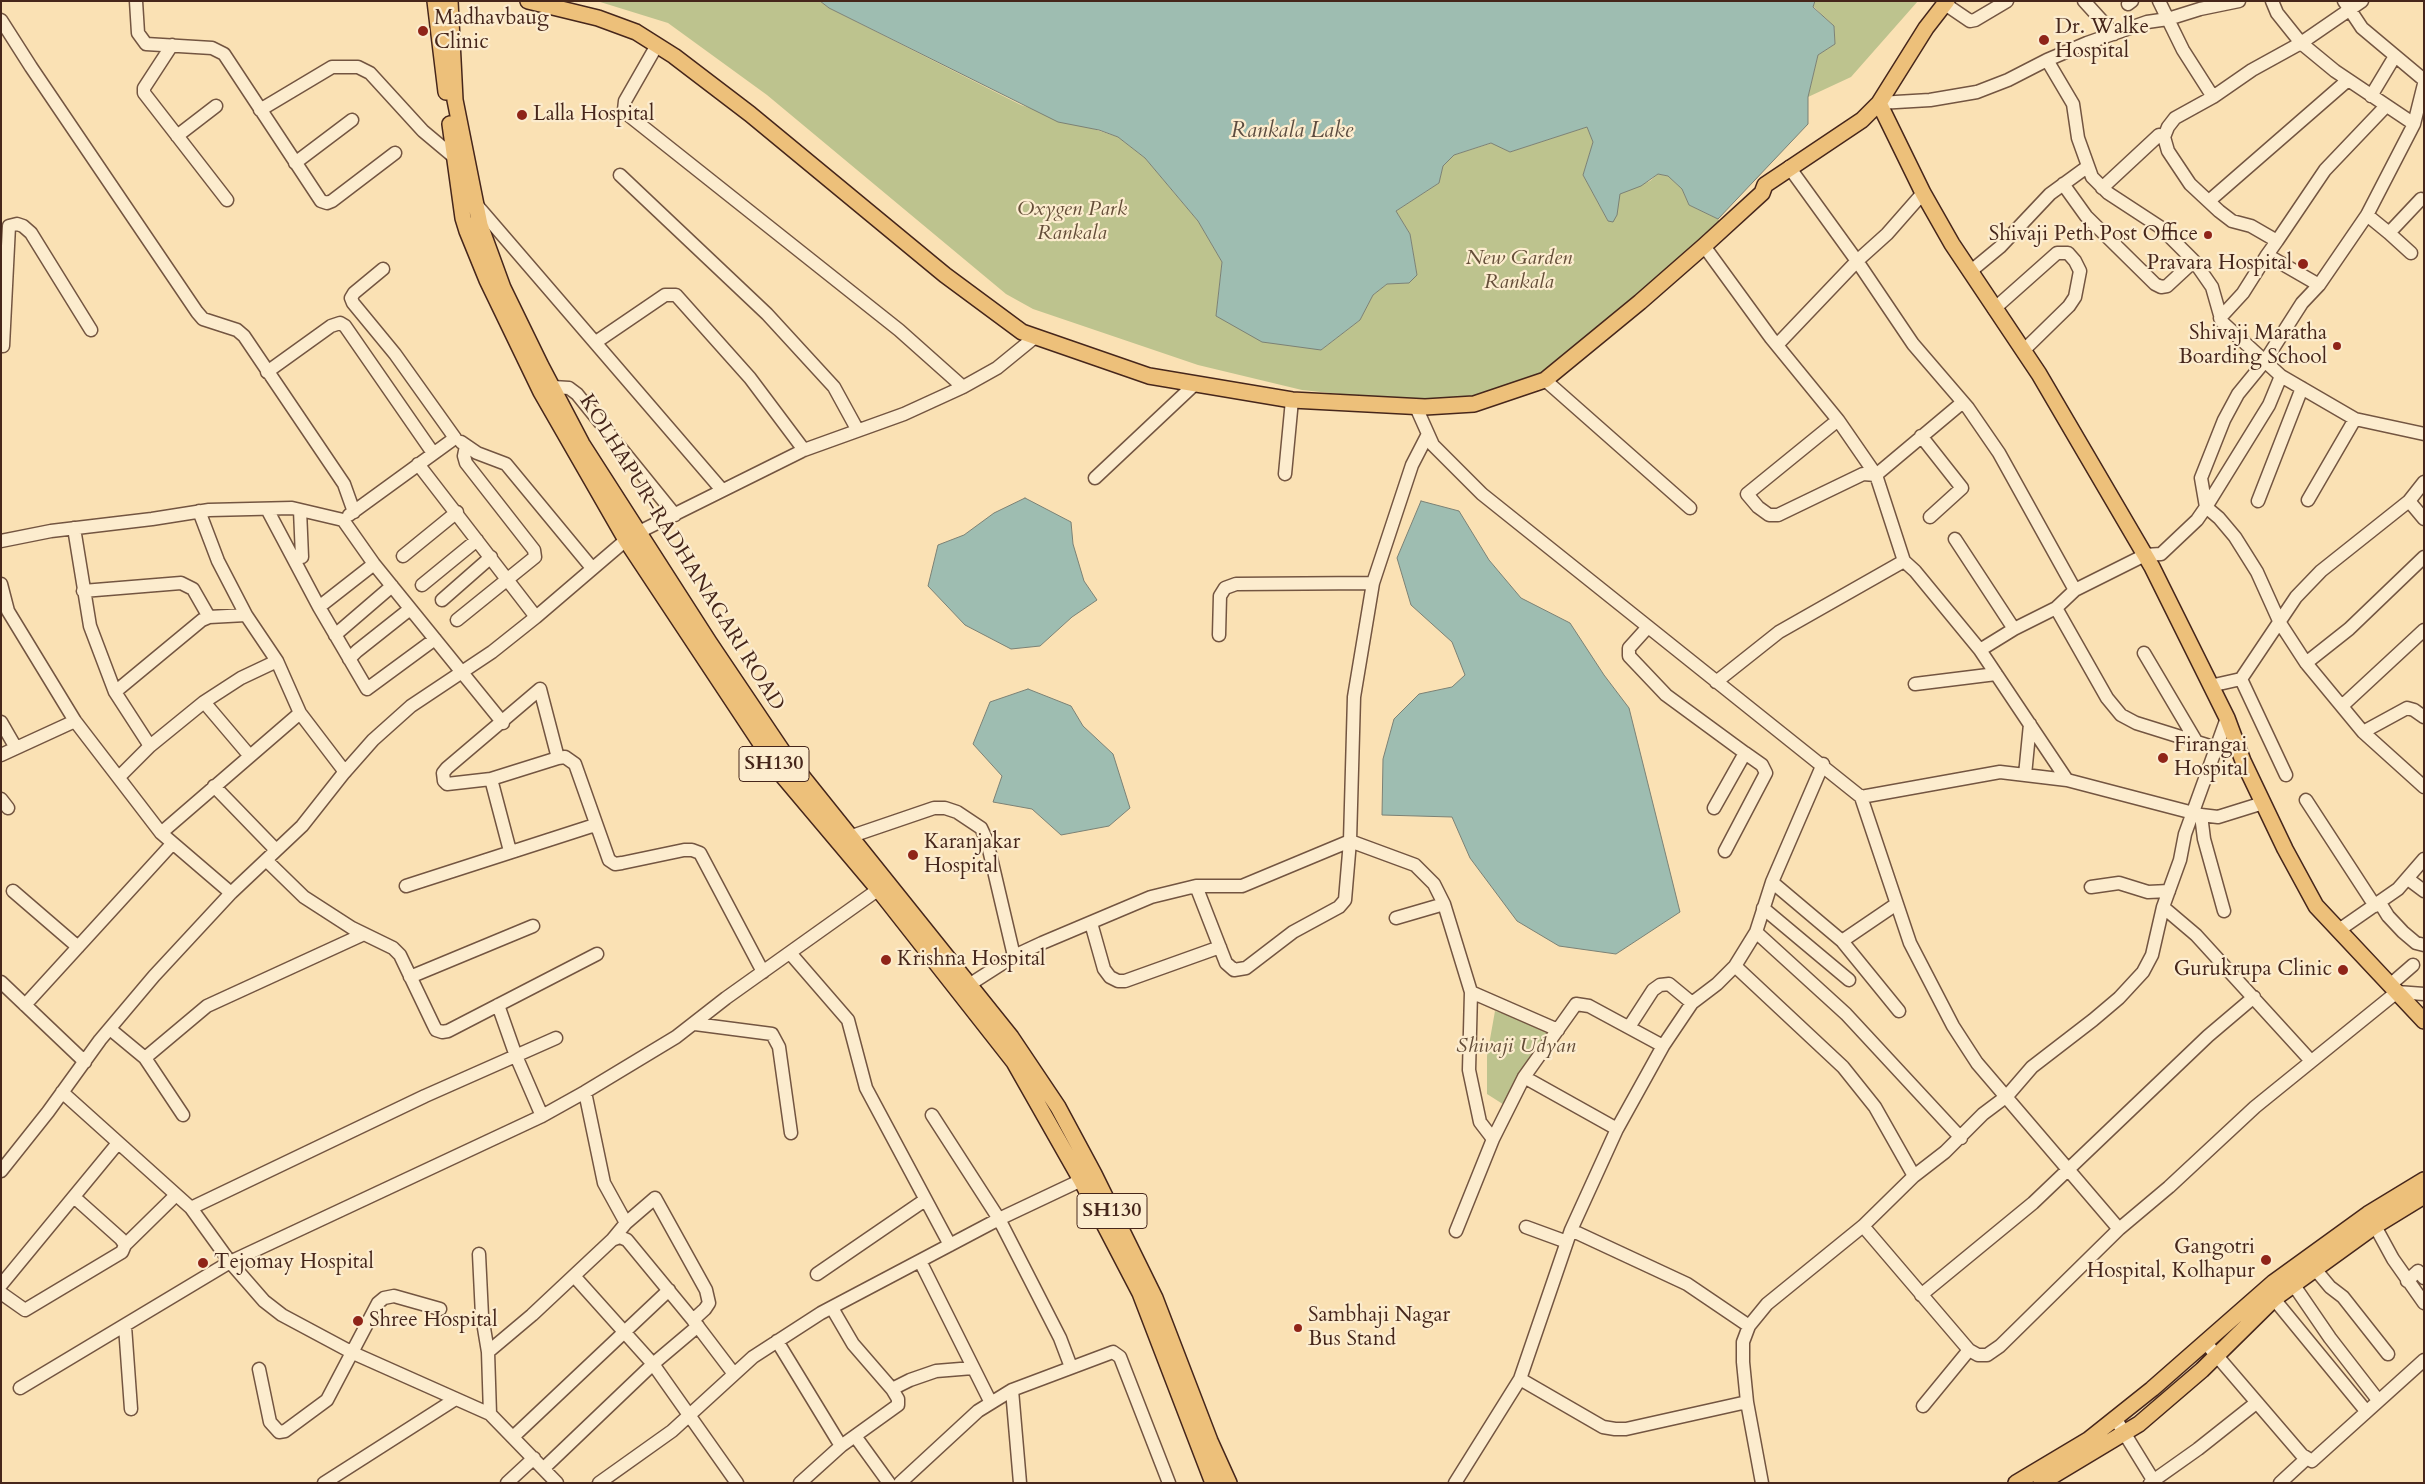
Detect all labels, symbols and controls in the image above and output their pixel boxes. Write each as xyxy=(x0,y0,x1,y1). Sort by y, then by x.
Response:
place label: Madhavbaug Clinic xyxy=(434,6,549,56)
place label: Dr. Walke Hospital xyxy=(2055,15,2149,65)
marker: Madhavbaug Clinic xyxy=(416,24,430,38)
marker: Dr. Walke Hospital xyxy=(2037,33,2051,47)
place label: Lalla Hospital xyxy=(533,102,654,128)
marker: Lalla Hospital xyxy=(515,108,529,122)
water label: Rankala Lake xyxy=(1231,119,1353,145)
park label: Oxygen Park Rankala xyxy=(1017,197,1127,247)
place label: Shivaji Peth Post Office xyxy=(1989,222,2198,248)
marker: Shivaji Peth Post Office xyxy=(2202,229,2214,241)
park label: New Garden Rankala xyxy=(1466,246,1572,296)
place label: Pravara Hospital xyxy=(2147,251,2292,277)
marker: Pravara Hospital xyxy=(2296,257,2310,271)
place label: Shivaji Maratha Boarding School xyxy=(2179,321,2327,371)
marker: Shivaji Maratha Boarding School xyxy=(2331,340,2343,352)
street label: KOLHAPUR-RADHANAGARI ROAD xyxy=(573,390,789,716)
place label: Firangai Hospital xyxy=(2174,733,2248,783)
road number: SH130 xyxy=(739,746,809,782)
marker: Firangai Hospital xyxy=(2156,751,2170,765)
place label: Karanjakar Hospital xyxy=(924,830,1020,880)
marker: Karanjakar Hospital xyxy=(906,848,920,862)
place label: Krishna Hospital xyxy=(897,947,1045,973)
marker: Krishna Hospital xyxy=(879,953,893,967)
place label: Gurukrupa Clinic xyxy=(2174,957,2332,983)
marker: Gurukrupa Clinic xyxy=(2336,963,2350,977)
park label: Shivaji Udyan xyxy=(1456,1034,1576,1060)
road number: SH130 xyxy=(1077,1194,1147,1228)
place label: Gangotri Hospital, Kolhapur xyxy=(2087,1235,2255,1285)
place label: Tejomay Hospital xyxy=(214,1250,374,1276)
marker: Gangotri Hospital, Kolhapur xyxy=(2259,1253,2273,1267)
marker: Tejomay Hospital xyxy=(196,1256,210,1270)
place label: Sambhaji Nagar Bus Stand xyxy=(1308,1303,1450,1353)
place label: Shree Hospital xyxy=(369,1308,497,1334)
marker: Shree Hospital xyxy=(351,1314,365,1328)
marker: Sambhaji Nagar Bus Stand xyxy=(1292,1322,1304,1334)

